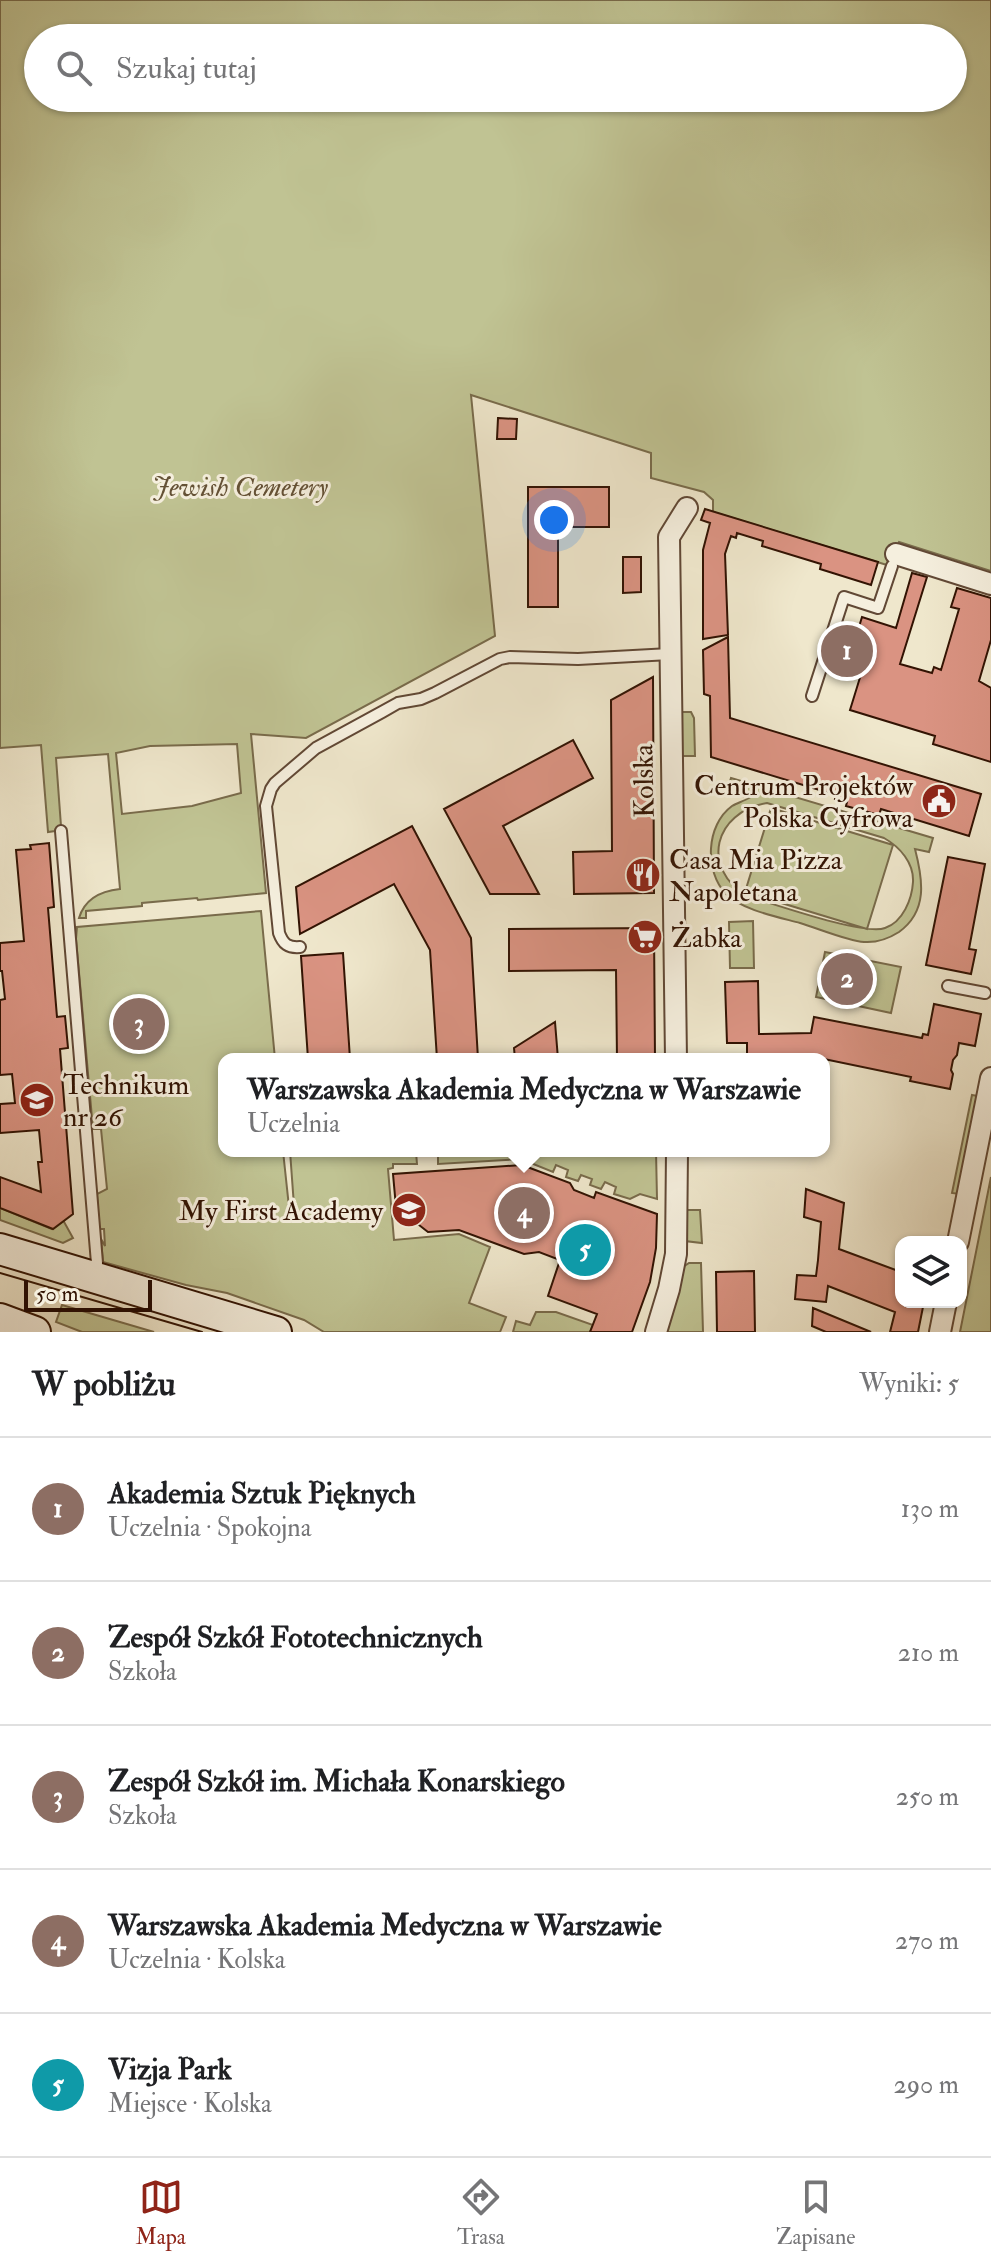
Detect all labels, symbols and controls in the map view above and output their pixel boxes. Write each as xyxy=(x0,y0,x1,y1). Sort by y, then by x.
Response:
search box xyxy=(24,24,967,112)
icon: search xyxy=(52,46,96,90)
text: Szukaj tutaj xyxy=(116,50,257,87)
park label: Jewish Cemetery xyxy=(152,470,328,505)
your location xyxy=(534,500,574,540)
pin: 1 xyxy=(821,621,873,681)
street label: Kolska xyxy=(626,743,663,818)
place label: Centrum Projektów Polska Cyfrowa xyxy=(694,769,914,836)
public building icon: Centrum Projektów Polska Cyfrowa xyxy=(920,782,958,820)
place label: Casa Mia Pizza Napoletana xyxy=(669,843,843,910)
restaurant icon: Casa Mia Pizza Napoletana xyxy=(624,856,662,894)
supermarket icon: Żabka xyxy=(626,918,664,956)
place label: Żabka xyxy=(671,921,742,956)
pin: 2 xyxy=(821,949,873,1009)
pin: 3 xyxy=(113,994,165,1054)
popup xyxy=(218,1053,830,1157)
place label: Technikum nr 26 xyxy=(63,1068,189,1135)
text: Warszawska Akademia Medyczna w Warszawie xyxy=(247,1071,801,1108)
school or university icon: Technikum nr 26 xyxy=(18,1081,56,1119)
text: Uczelnia xyxy=(247,1108,340,1140)
pin: 4 xyxy=(498,1183,550,1243)
school or university icon: My First Academy xyxy=(390,1191,428,1229)
place label: My First Academy xyxy=(179,1194,384,1229)
pin: 5 xyxy=(559,1220,611,1280)
map controls xyxy=(895,1236,967,1308)
button: layers xyxy=(895,1236,967,1308)
scale bar xyxy=(24,1276,152,1312)
text: 50 m xyxy=(36,1280,78,1308)
text: W pobliżu xyxy=(32,1363,176,1406)
text: Wyniki: 5 xyxy=(859,1368,959,1400)
text: Akademia Sztuk Pięknych xyxy=(108,1475,416,1512)
text: 1 xyxy=(53,1493,63,1525)
text: 130 m xyxy=(901,1493,959,1525)
text: Uczelnia · Spokojna xyxy=(108,1512,311,1544)
text: Zespół Szkół Fototechnicznych xyxy=(108,1619,483,1656)
text: 2 xyxy=(51,1637,65,1669)
text: 210 m xyxy=(898,1637,959,1669)
text: Szkoła xyxy=(108,1656,177,1688)
text: Zespół Szkół im. Michała Konarskiego xyxy=(108,1763,565,1800)
text: 3 xyxy=(53,1781,63,1813)
text: 250 m xyxy=(896,1781,959,1813)
text: Szkoła xyxy=(108,1800,177,1832)
text: Warszawska Akademia Medyczna w Warszawie xyxy=(108,1907,662,1944)
text: 4 xyxy=(51,1925,65,1957)
text: 270 m xyxy=(895,1925,959,1957)
text: Uczelnia · Kolska xyxy=(108,1944,285,1976)
text: Vizja Park xyxy=(108,2051,232,2088)
text: 5 xyxy=(52,2069,64,2101)
text: 290 m xyxy=(894,2069,959,2101)
text: Miejsce · Kolska xyxy=(108,2088,272,2120)
tab: Mapa xyxy=(136,2175,186,2251)
tab: Trasa xyxy=(457,2175,505,2251)
tab: Zapisane xyxy=(776,2175,855,2251)

